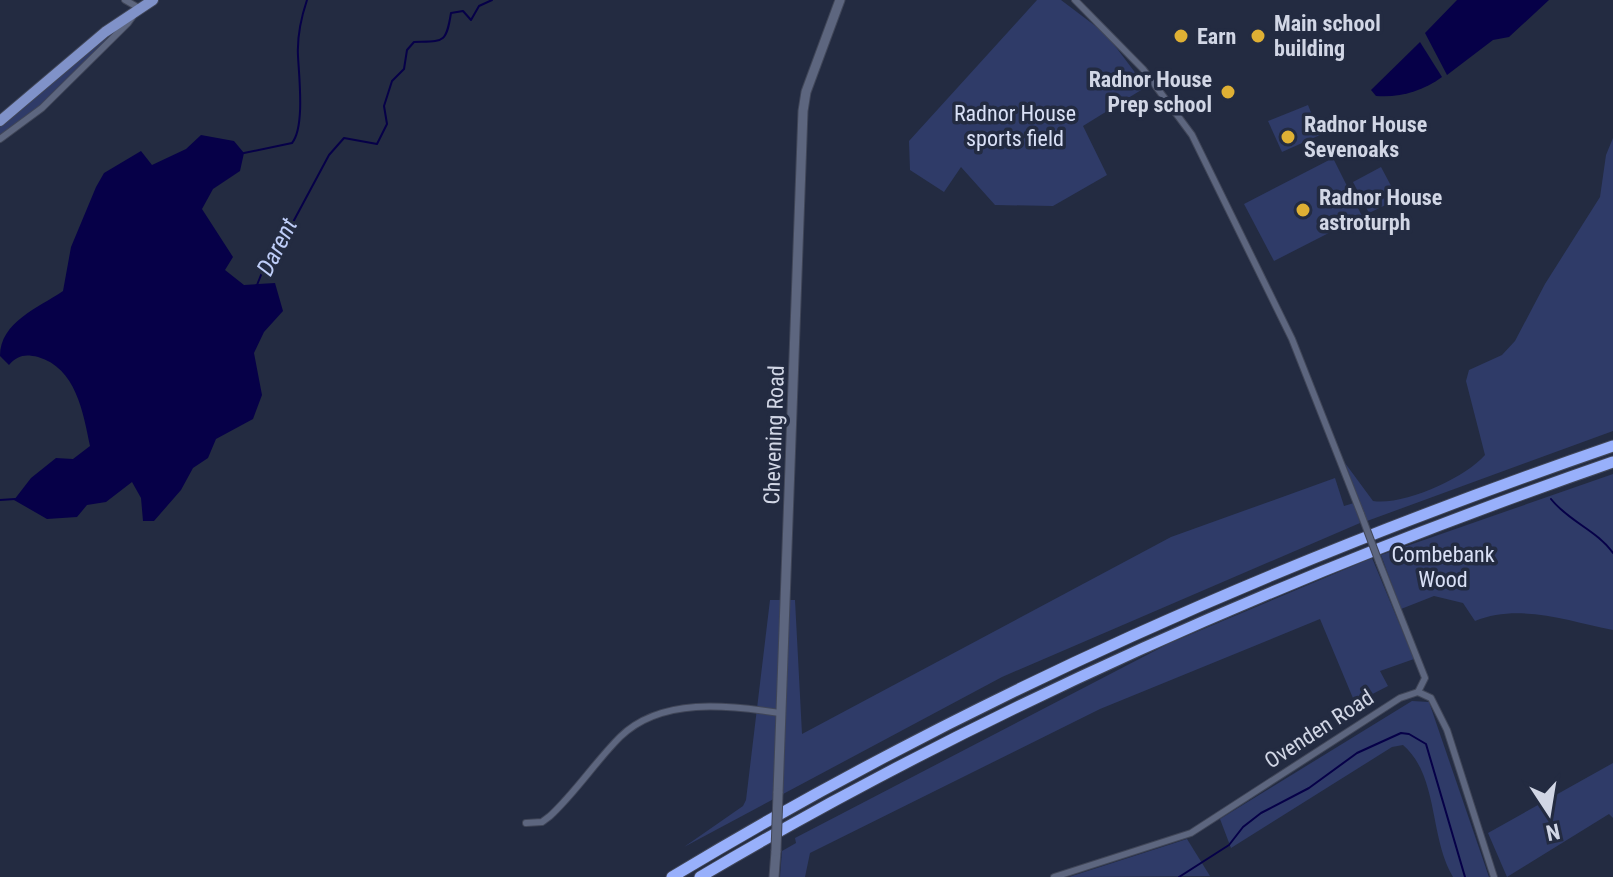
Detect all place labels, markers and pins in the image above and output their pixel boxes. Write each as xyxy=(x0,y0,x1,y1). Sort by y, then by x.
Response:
place label: Main school building xyxy=(1274,11,1381,61)
place label: Earn xyxy=(1197,24,1236,49)
marker: Earn xyxy=(1172,27,1190,45)
marker: Main school building xyxy=(1249,27,1267,45)
place label: Radnor House Prep school xyxy=(1089,67,1212,117)
marker: Radnor House Prep school xyxy=(1219,83,1237,101)
place label: Radnor House Sevenoaks xyxy=(1304,112,1427,162)
marker: Radnor House Sevenoaks xyxy=(1279,128,1297,146)
place label: Radnor House astroturph xyxy=(1319,185,1442,235)
marker: Radnor House astroturph xyxy=(1294,201,1312,219)

